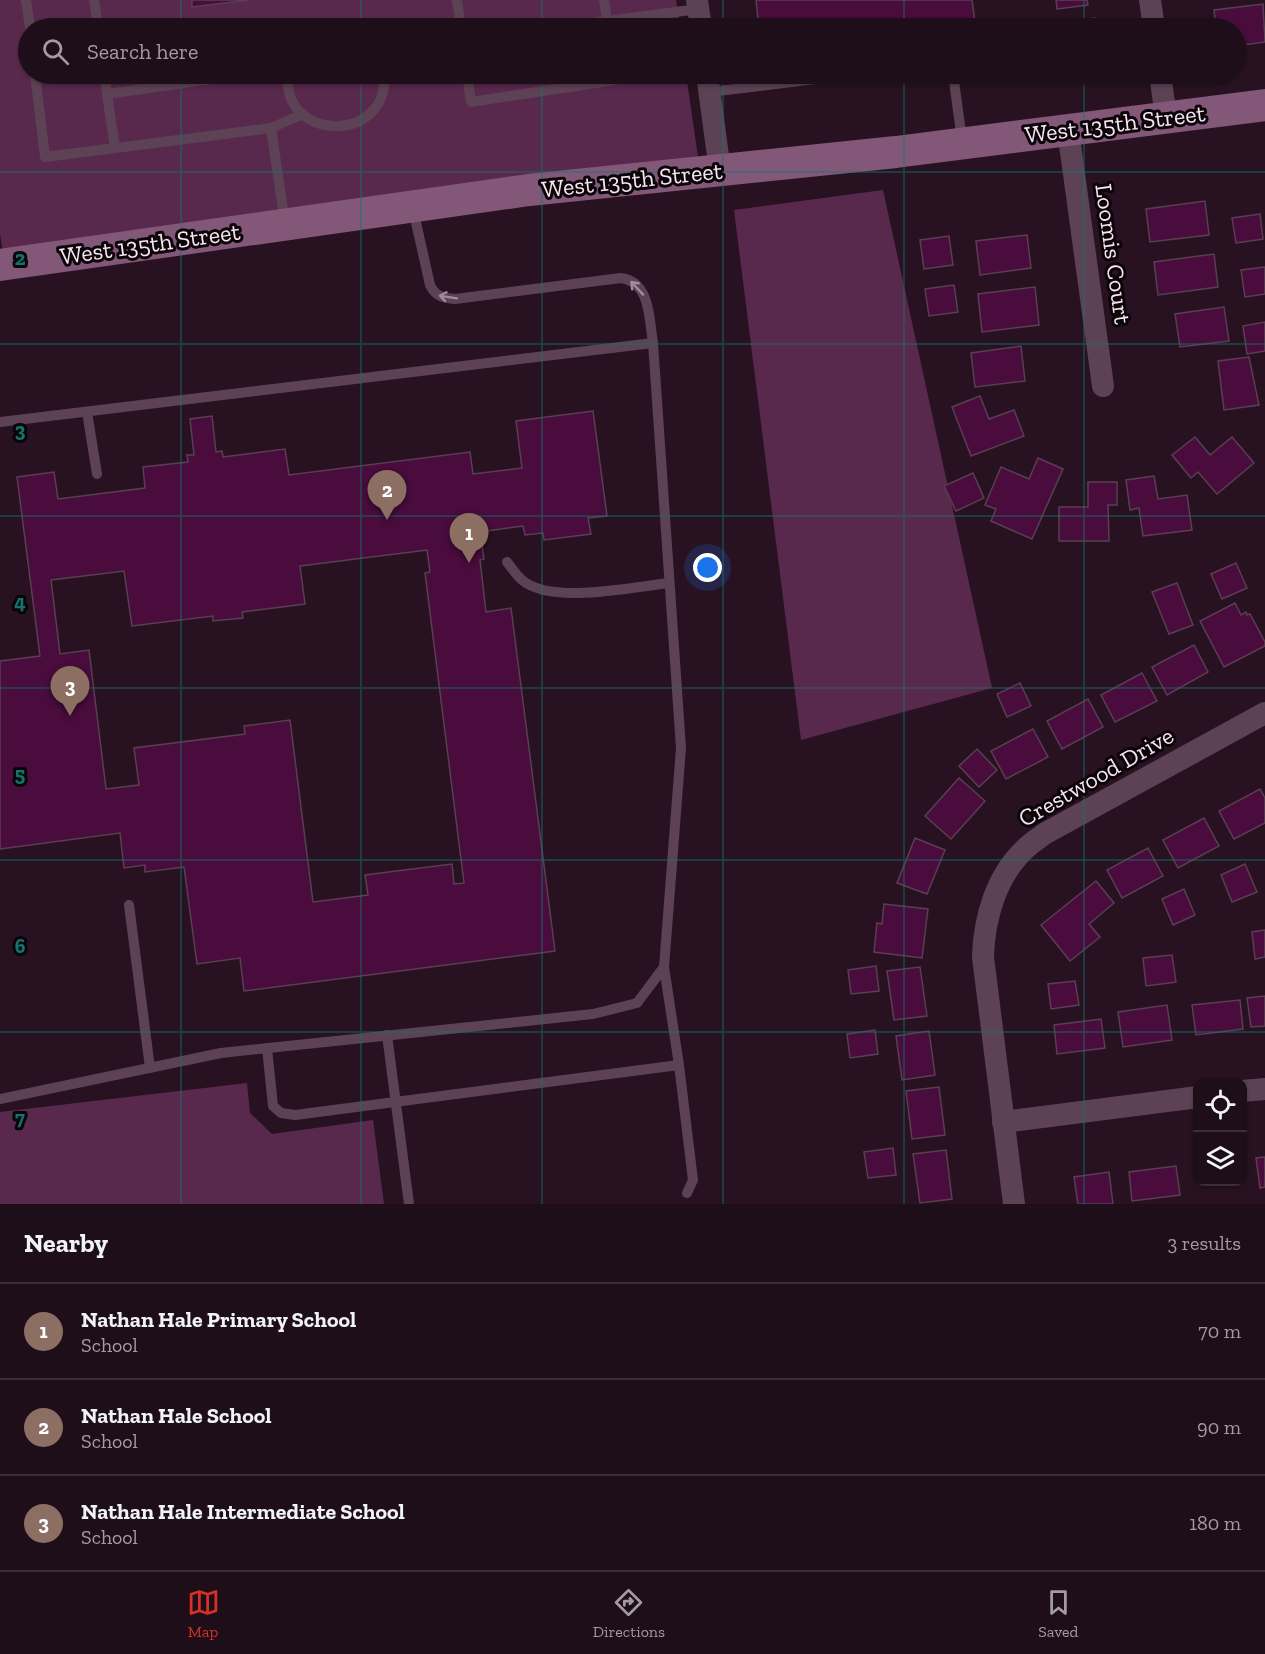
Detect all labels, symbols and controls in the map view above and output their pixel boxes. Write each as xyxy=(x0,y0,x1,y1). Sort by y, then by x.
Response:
search box xyxy=(18,18,1247,84)
icon: search xyxy=(39,35,72,68)
text: Search here xyxy=(87,38,198,65)
street label: West 135th Street xyxy=(1023,98,1207,149)
street label: West 135th Street xyxy=(540,156,724,203)
street label: Loomis Court xyxy=(1089,182,1138,326)
street label: West 135th Street xyxy=(58,217,242,270)
text: 2 xyxy=(15,246,26,270)
one-way arrow xyxy=(630,281,645,296)
one-way arrow xyxy=(439,291,458,302)
text: 3 xyxy=(15,418,26,442)
pin: 2 xyxy=(368,470,406,520)
pin: 1 xyxy=(450,514,488,563)
your location xyxy=(693,553,722,582)
text: 4 xyxy=(14,590,26,614)
pin: 3 xyxy=(50,666,90,716)
street label: Crestwood Drive xyxy=(1013,720,1178,833)
text: 5 xyxy=(15,762,25,786)
text: 6 xyxy=(15,934,26,958)
map controls xyxy=(1193,1078,1247,1186)
button: locate xyxy=(1193,1078,1247,1132)
text: 7 xyxy=(15,1106,25,1130)
button: layers xyxy=(1193,1132,1247,1186)
text: Nearby xyxy=(24,1227,108,1259)
text: 3 results xyxy=(1167,1231,1241,1255)
text: Nathan Hale Primary School xyxy=(81,1306,356,1333)
text: 1 xyxy=(39,1319,48,1343)
text: 70 m xyxy=(1198,1319,1241,1343)
text: School xyxy=(81,1333,138,1357)
text: Nathan Hale School xyxy=(81,1402,272,1429)
text: 2 xyxy=(38,1415,49,1439)
text: 90 m xyxy=(1197,1415,1241,1439)
text: School xyxy=(81,1429,138,1453)
text: Nathan Hale Intermediate School xyxy=(81,1498,405,1525)
text: 3 xyxy=(38,1511,49,1535)
text: 180 m xyxy=(1189,1511,1241,1535)
text: School xyxy=(81,1525,138,1549)
tab: Map xyxy=(187,1586,220,1641)
tab: Directions xyxy=(593,1586,665,1641)
tab: Saved xyxy=(1038,1586,1078,1641)

